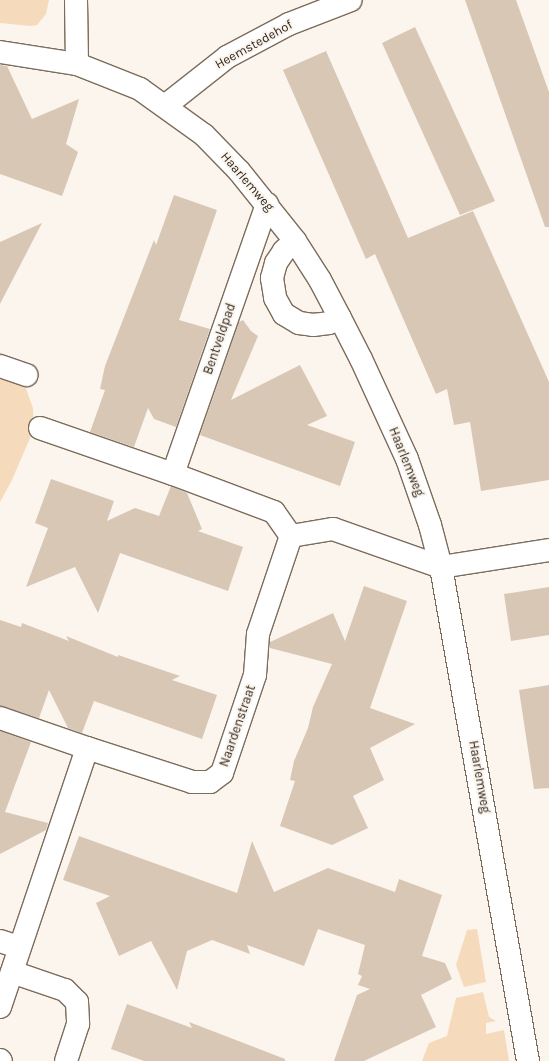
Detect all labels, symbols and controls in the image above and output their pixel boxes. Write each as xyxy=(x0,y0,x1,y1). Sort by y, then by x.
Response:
street label: Heemstedehof xyxy=(212,17,296,73)
street label: Haarlemweg xyxy=(217,149,277,215)
street label: Bentveldpad xyxy=(200,301,240,377)
street label: Haarlemweg xyxy=(385,425,427,499)
street label: Naardenstraat xyxy=(217,683,259,769)
street label: Haarlemweg xyxy=(465,739,493,815)

